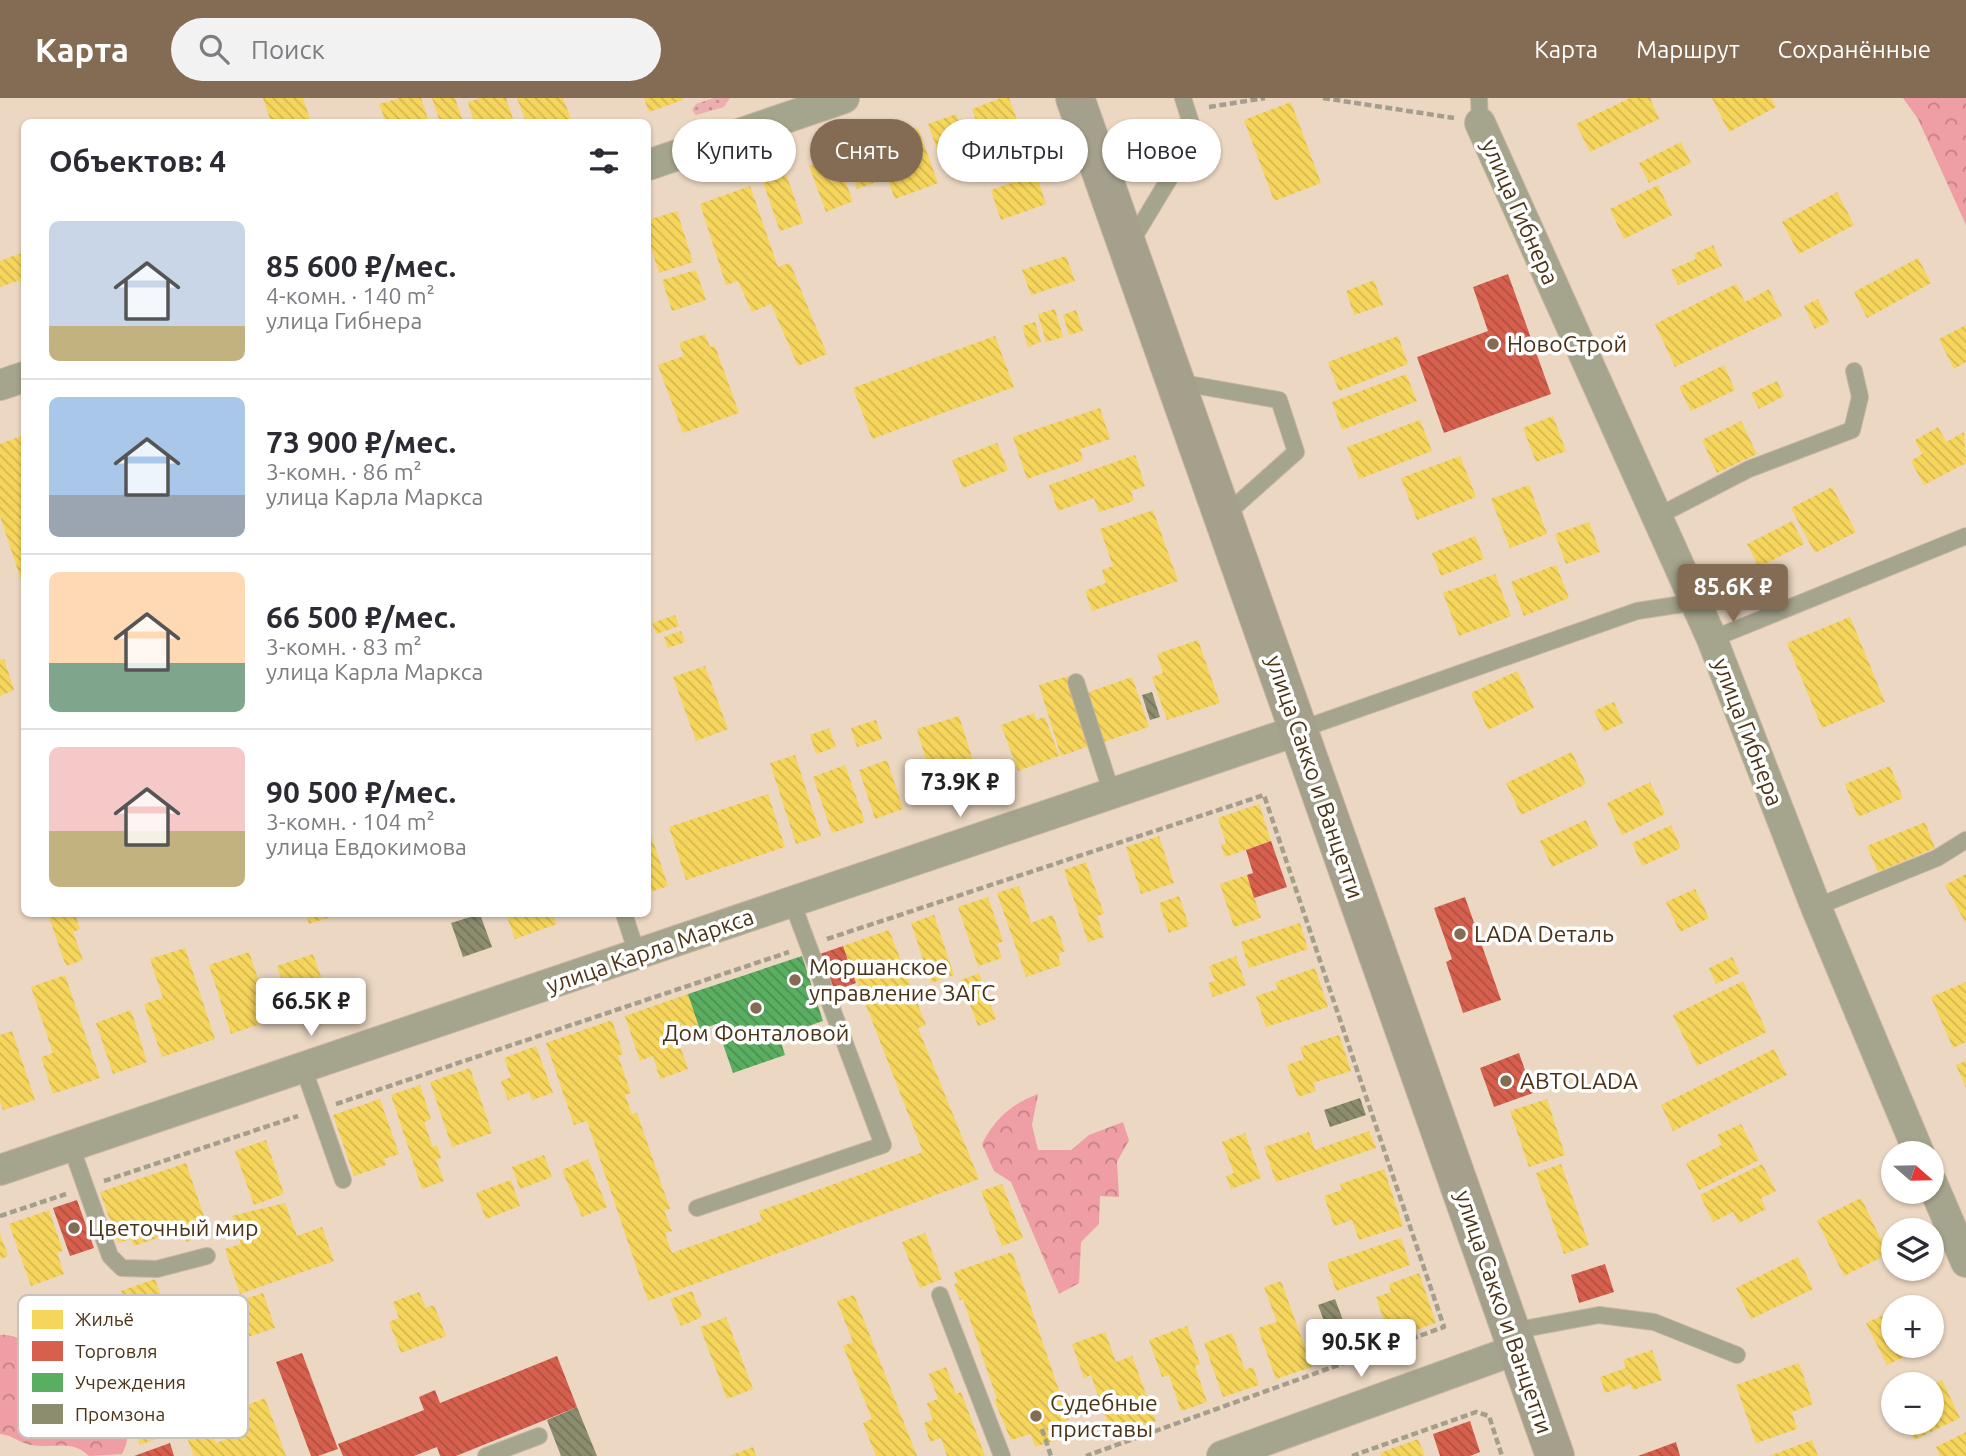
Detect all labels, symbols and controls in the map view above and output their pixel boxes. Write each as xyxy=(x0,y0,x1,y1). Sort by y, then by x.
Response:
search box xyxy=(171,18,661,81)
icon: search xyxy=(195,30,233,68)
text: Карта xyxy=(35,31,129,68)
text: Поиск xyxy=(251,35,325,64)
text: Карта xyxy=(1534,36,1598,63)
text: Маршрут xyxy=(1636,36,1740,63)
text: Сохранённые xyxy=(1778,36,1931,63)
chip: Купить xyxy=(672,119,796,182)
chip: Снять xyxy=(810,119,923,182)
chip: Фильтры xyxy=(937,119,1088,182)
chip: Новое xyxy=(1102,119,1221,182)
street label: улица Гибнера xyxy=(1477,135,1564,288)
icon: filters xyxy=(585,142,623,180)
text: Объектов: 4 xyxy=(49,144,226,178)
icon: home xyxy=(105,249,189,333)
text: 85 600 ₽/мес. xyxy=(266,249,456,283)
text: 4-комн. · 140 m² xyxy=(266,283,435,308)
text: улица Гибнера xyxy=(266,308,422,333)
place label: НовоСтрой xyxy=(1507,331,1627,356)
marker: НовоСтрой xyxy=(1485,336,1501,352)
icon: home xyxy=(105,425,189,509)
text: 73 900 ₽/мес. xyxy=(266,425,456,459)
text: 3-комн. · 86 m² xyxy=(266,459,422,484)
text: улица Карла Маркса xyxy=(266,484,483,509)
pin: 85.6K ₽ xyxy=(1668,564,1798,624)
text: 85.6K ₽ xyxy=(1694,574,1772,599)
icon: home xyxy=(105,600,189,684)
text: 66 500 ₽/мес. xyxy=(266,600,456,634)
text: 3-комн. · 83 m² xyxy=(266,634,422,659)
street label: улица Сакко и Ванцетти xyxy=(1262,652,1369,902)
street label: улица Гибнера xyxy=(1709,654,1788,809)
text: улица Карла Маркса xyxy=(266,659,483,684)
pin: 73.9K ₽ xyxy=(895,760,1025,819)
text: 73.9K ₽ xyxy=(921,769,999,794)
icon: home xyxy=(105,775,189,859)
text: 90 500 ₽/мес. xyxy=(266,775,456,809)
text: 3-комн. · 104 m² xyxy=(266,809,435,834)
text: улица Евдокимова xyxy=(266,834,467,859)
street label: улица Карла Маркса xyxy=(543,903,757,998)
place label: LADA Dеталь xyxy=(1474,921,1614,946)
marker: LADA Dеталь xyxy=(1452,926,1468,942)
place label: Моршанское управление ЗАГС xyxy=(809,954,995,1005)
marker: Моршанское управление ЗАГС xyxy=(787,972,803,988)
pin: 66.5K ₽ xyxy=(246,978,376,1038)
text: 66.5K ₽ xyxy=(272,988,350,1013)
marker: Дом Фонталовой xyxy=(748,1000,764,1016)
place label: Дом Фонталовой xyxy=(663,1020,849,1045)
place label: АВТОLADA xyxy=(1520,1068,1638,1093)
marker: АВТОLADA xyxy=(1498,1073,1514,1089)
north arrow xyxy=(1881,1141,1944,1204)
map controls xyxy=(1881,1141,1944,1435)
street label: улица Сакко и Ванцетти xyxy=(1451,1187,1558,1437)
place label: Цветочный мир xyxy=(88,1215,259,1240)
button: layers xyxy=(1881,1218,1944,1281)
marker: Цветочный мир xyxy=(66,1220,82,1236)
legend xyxy=(18,1295,248,1438)
button: + xyxy=(1881,1295,1944,1358)
text: Жильё xyxy=(75,1308,134,1330)
pin: 90.5K ₽ xyxy=(1296,1320,1426,1379)
text: 90.5K ₽ xyxy=(1322,1329,1400,1354)
text: Торговля xyxy=(75,1340,157,1362)
text: Учреждения xyxy=(75,1371,186,1393)
button: − xyxy=(1881,1372,1944,1435)
place label: Судебные приставы xyxy=(1050,1390,1158,1441)
text: Промзона xyxy=(75,1403,165,1425)
marker: Судебные приставы xyxy=(1028,1408,1044,1424)

